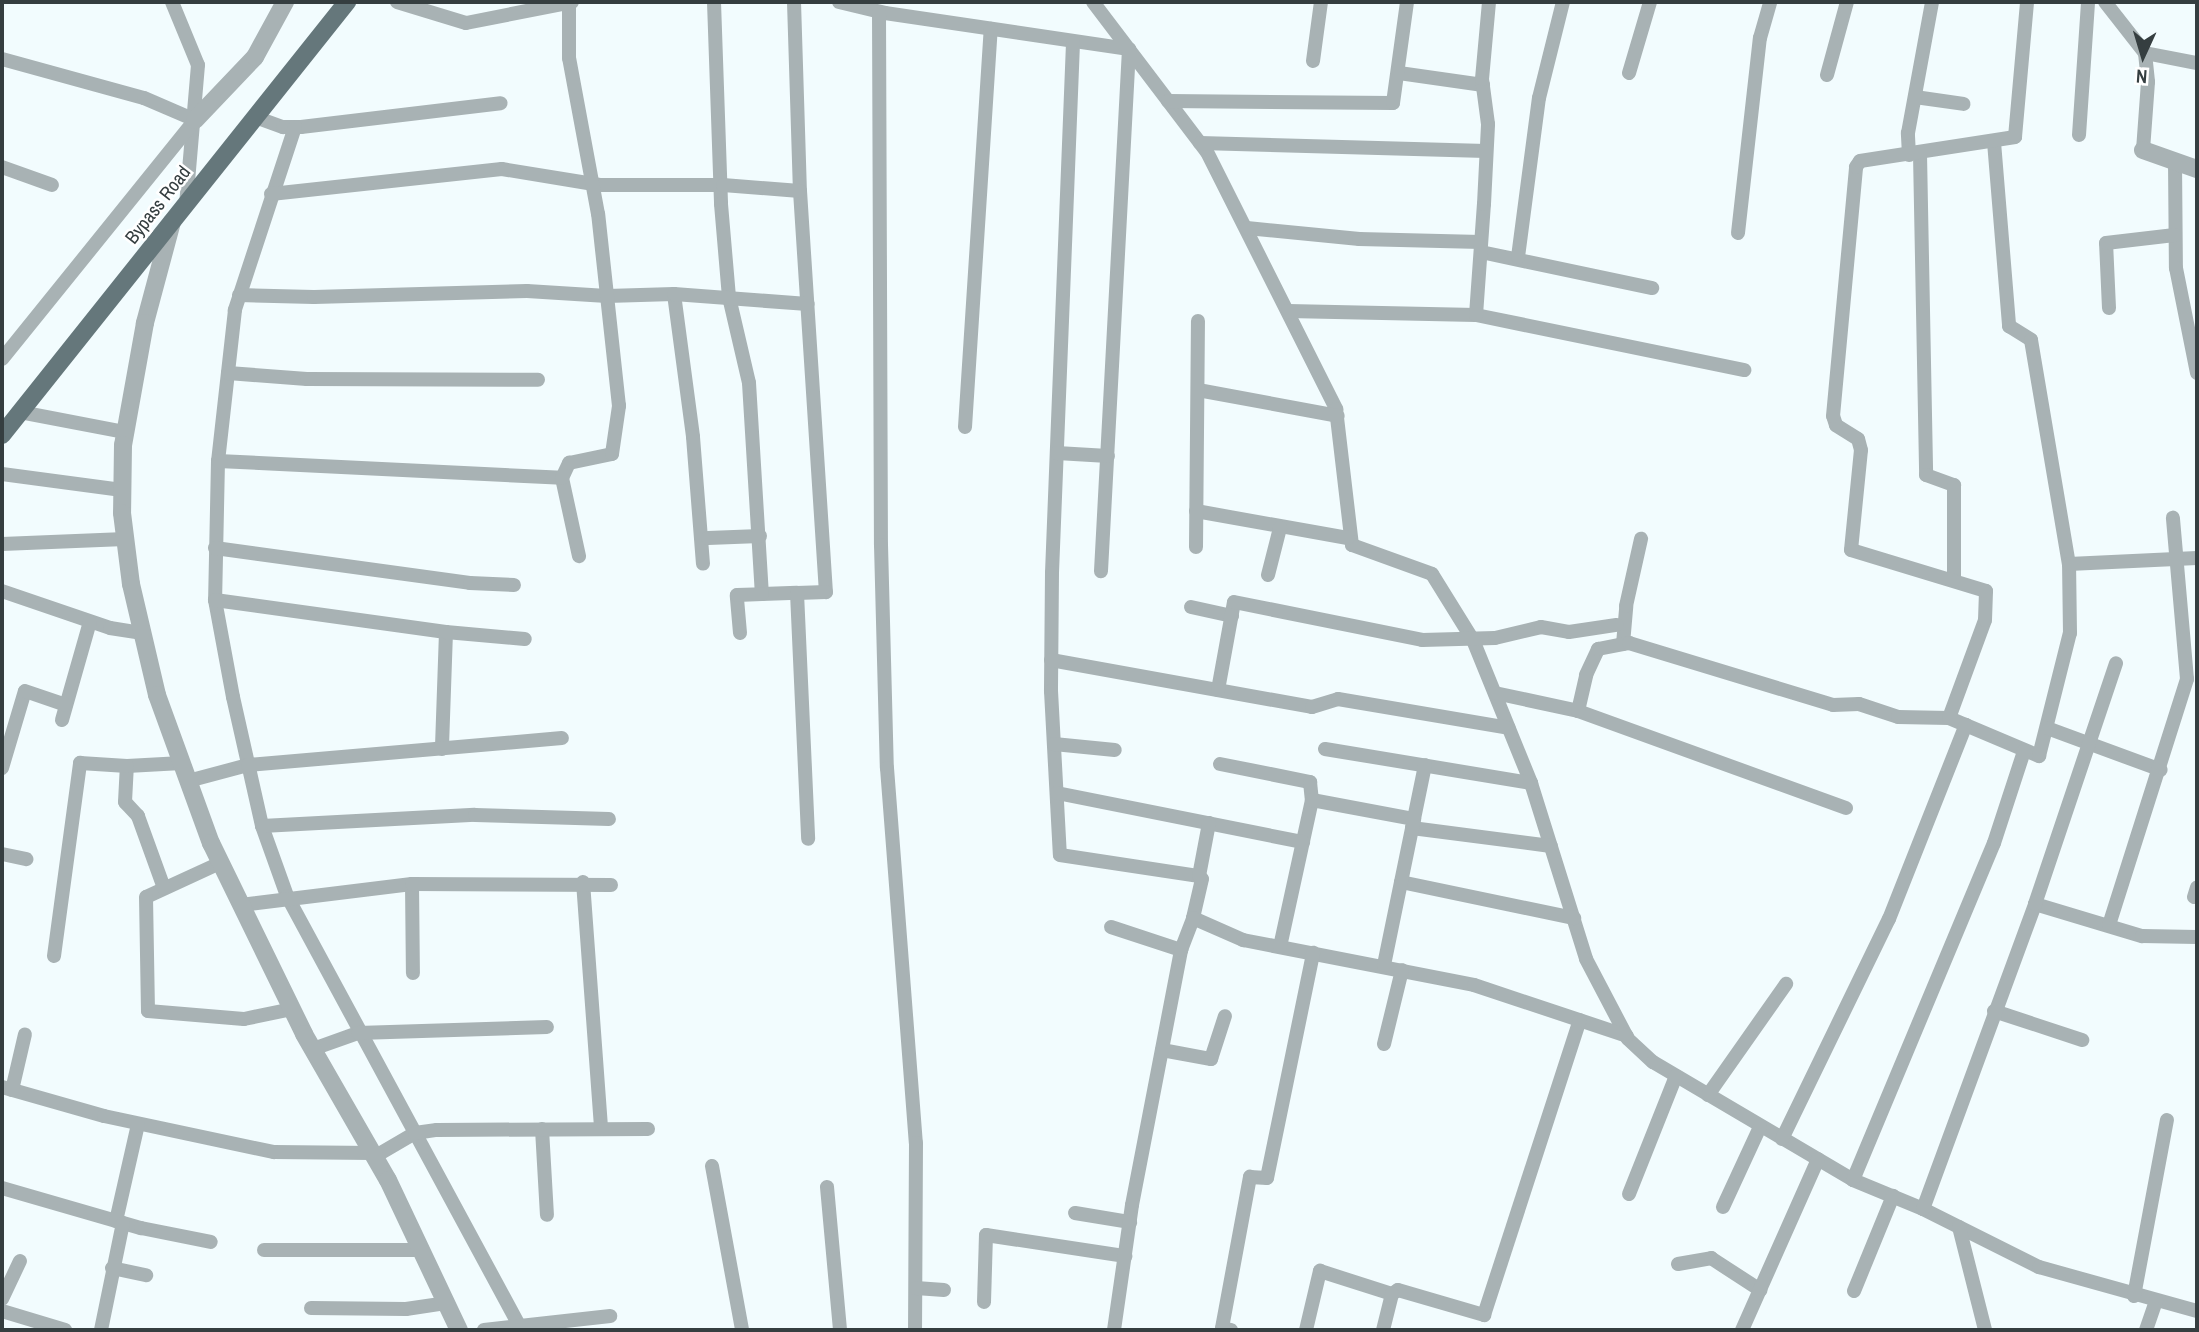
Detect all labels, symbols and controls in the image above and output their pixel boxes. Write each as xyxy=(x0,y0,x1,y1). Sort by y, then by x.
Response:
north arrow xyxy=(2108,21,2178,91)
text: N xyxy=(2135,64,2148,90)
street label: Bypass Road xyxy=(120,161,196,249)

